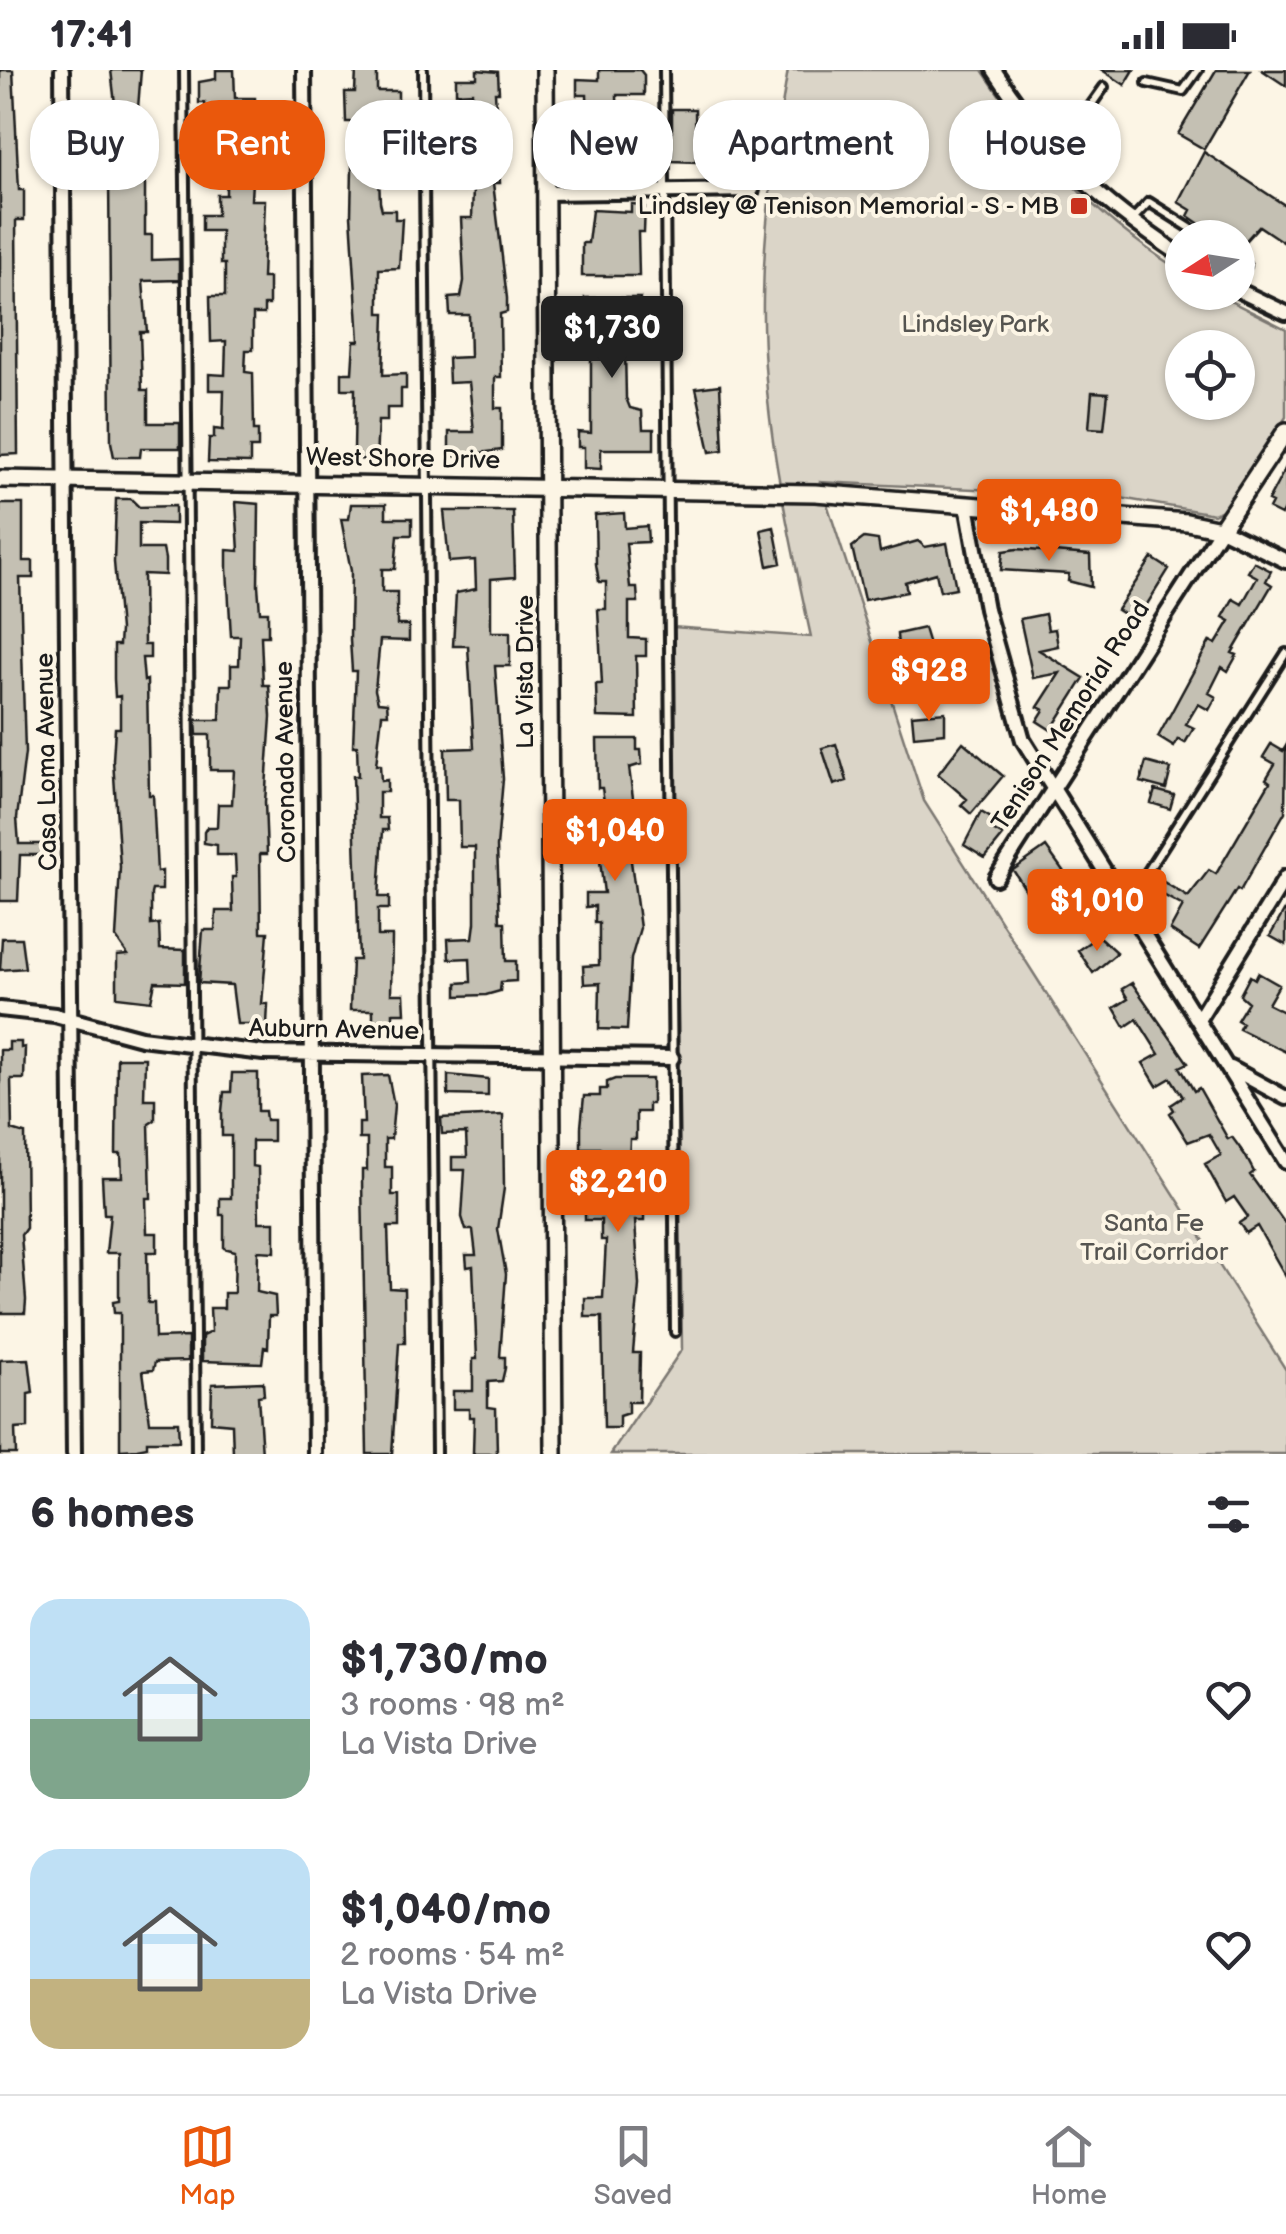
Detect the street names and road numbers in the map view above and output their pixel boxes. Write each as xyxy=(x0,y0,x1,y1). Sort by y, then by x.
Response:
street label: West Shore Drive xyxy=(305,442,501,476)
street label: La Vista Drive xyxy=(510,595,541,749)
street label: Tenison Memorial Road xyxy=(985,595,1157,837)
street label: Casa Loma Avenue xyxy=(30,652,64,872)
street label: Coronado Avenue xyxy=(269,661,303,863)
street label: Auburn Avenue xyxy=(249,1013,420,1047)

